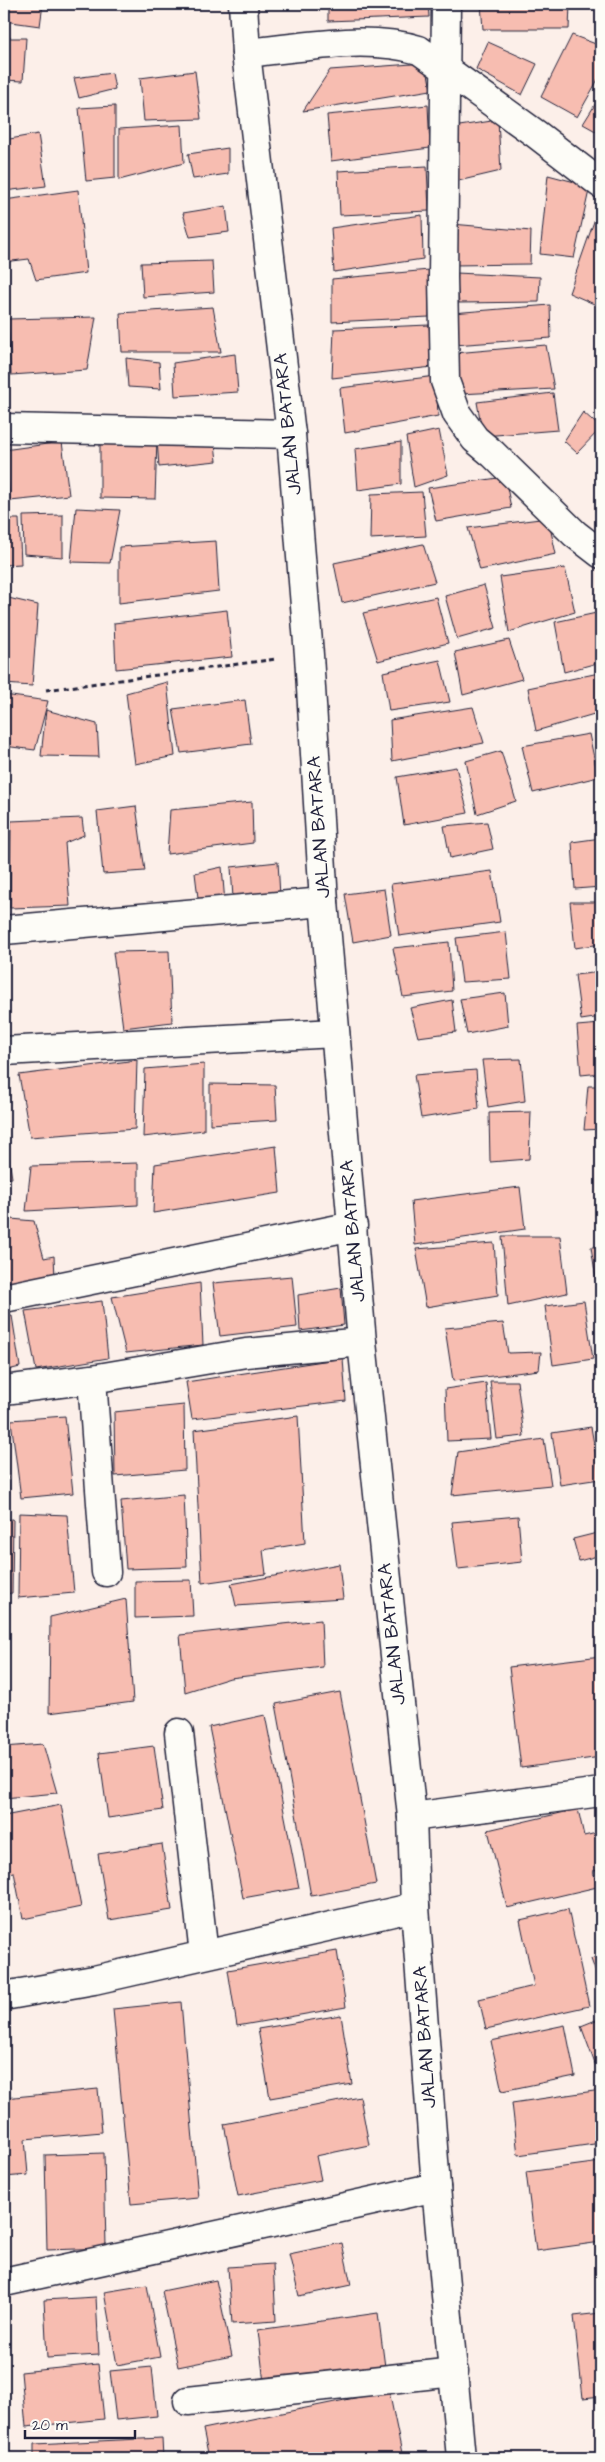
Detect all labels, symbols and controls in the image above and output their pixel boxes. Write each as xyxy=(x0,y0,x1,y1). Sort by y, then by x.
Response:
street label: JALAN BATARA xyxy=(267,352,309,496)
street label: JALAN BATARA xyxy=(301,755,337,899)
street label: JALAN BATARA xyxy=(333,1159,373,1303)
street label: JALAN BATARA xyxy=(371,1562,413,1706)
street label: JALAN BATARA xyxy=(407,1965,443,2109)
scale bar xyxy=(25,2407,135,2439)
text: 20 m xyxy=(32,2415,68,2436)

